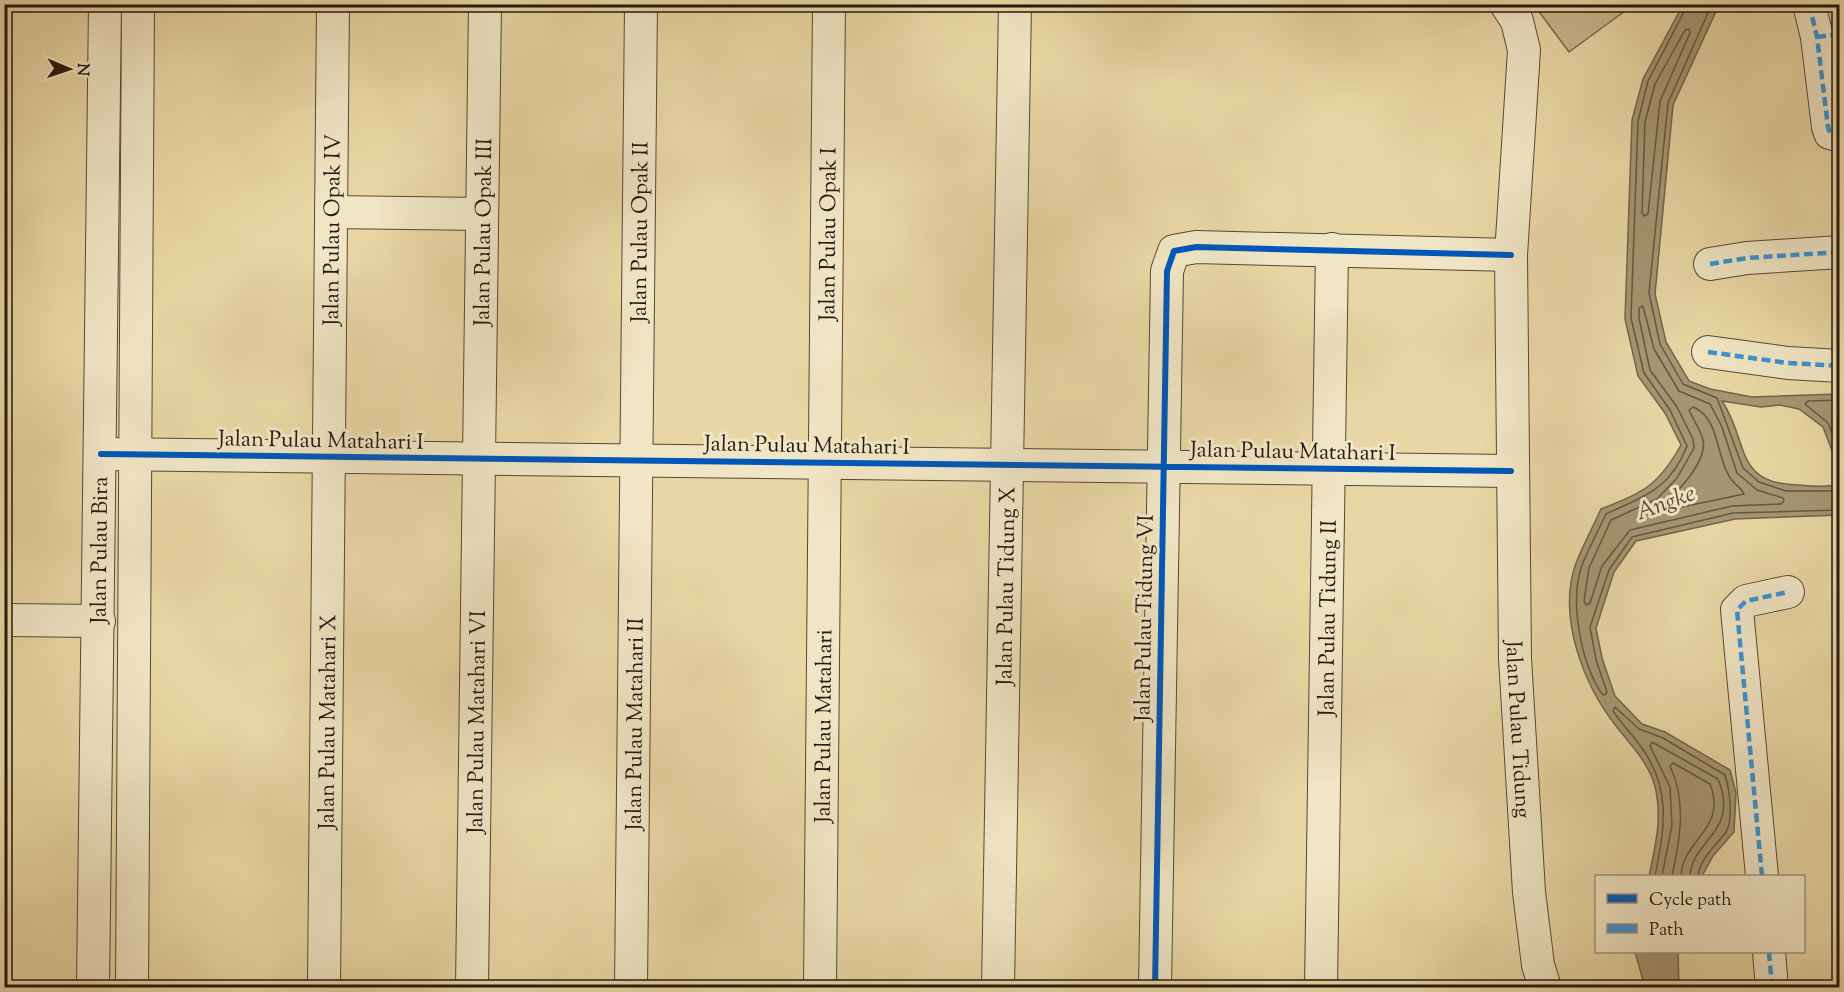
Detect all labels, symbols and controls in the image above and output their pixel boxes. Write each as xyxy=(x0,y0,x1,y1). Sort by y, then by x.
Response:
north arrow xyxy=(39,39,99,99)
text: N xyxy=(70,63,93,76)
street label: Jalan Pulau Opak IV xyxy=(317,134,351,327)
street label: Jalan Pulau Opak III xyxy=(468,138,502,327)
street label: Jalan Pulau Opak II xyxy=(625,141,659,324)
street label: Jalan Pulau Opak I xyxy=(813,147,847,322)
street label: Jalan Pulau Matahari I xyxy=(217,424,424,460)
street label: Jalan Pulau Matahari I xyxy=(703,429,910,465)
street label: Jalan Pulau Matahari I xyxy=(1189,435,1396,471)
street label: Jalan Pulau Bira xyxy=(84,476,118,625)
water label: Angke xyxy=(1631,477,1700,530)
street label: Jalan Pulau Tidung X xyxy=(990,486,1026,687)
street label: Jalan Pulau Tidung VI xyxy=(1128,514,1164,723)
street label: Jalan Pulau Tidung II xyxy=(1312,519,1347,718)
street label: Jalan Pulau Matahari VI xyxy=(461,610,496,835)
street label: Jalan Pulau Matahari X xyxy=(312,614,346,831)
street label: Jalan Pulau Matahari II xyxy=(620,617,654,832)
street label: Jalan Pulau Matahari xyxy=(809,629,842,824)
street label: Jalan Pulau Tidung xyxy=(1496,640,1538,819)
legend xyxy=(1595,875,1805,953)
text: Cycle path xyxy=(1649,888,1732,914)
text: Path xyxy=(1649,918,1684,944)

